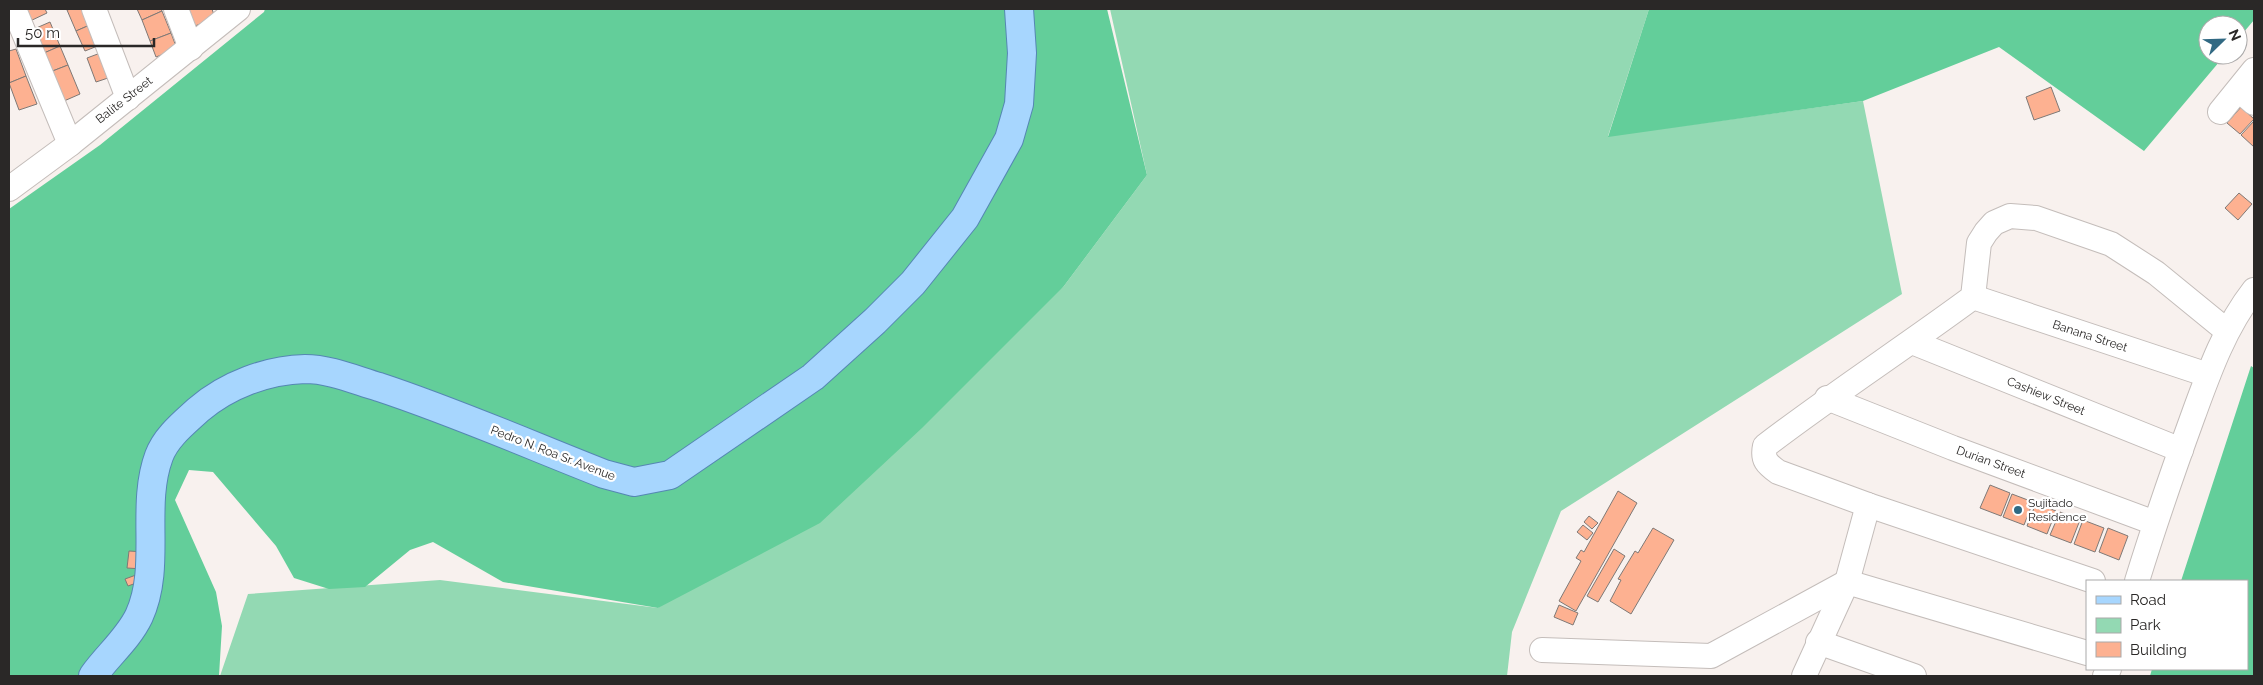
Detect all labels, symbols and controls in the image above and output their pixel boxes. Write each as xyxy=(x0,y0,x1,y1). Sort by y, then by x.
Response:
scale bar xyxy=(18,15,154,47)
north arrow xyxy=(2198,15,2248,65)
text: 50 m xyxy=(25,24,60,42)
text: N xyxy=(2226,27,2244,43)
street label: Balite Street xyxy=(93,74,155,126)
street label: Banana Street xyxy=(2051,317,2129,355)
street label: Cashiew Street xyxy=(2005,374,2087,418)
street label: Pedro N. Roa Sr. Avenue xyxy=(489,423,617,483)
street label: Durian Street xyxy=(1955,443,2027,481)
place label: Sujitado Residence xyxy=(2028,496,2086,524)
marker: Sujitado Residence xyxy=(2012,504,2024,516)
legend xyxy=(2086,580,2248,670)
text: Road xyxy=(2130,591,2166,609)
text: Park xyxy=(2130,616,2161,634)
text: Building xyxy=(2130,641,2187,659)

